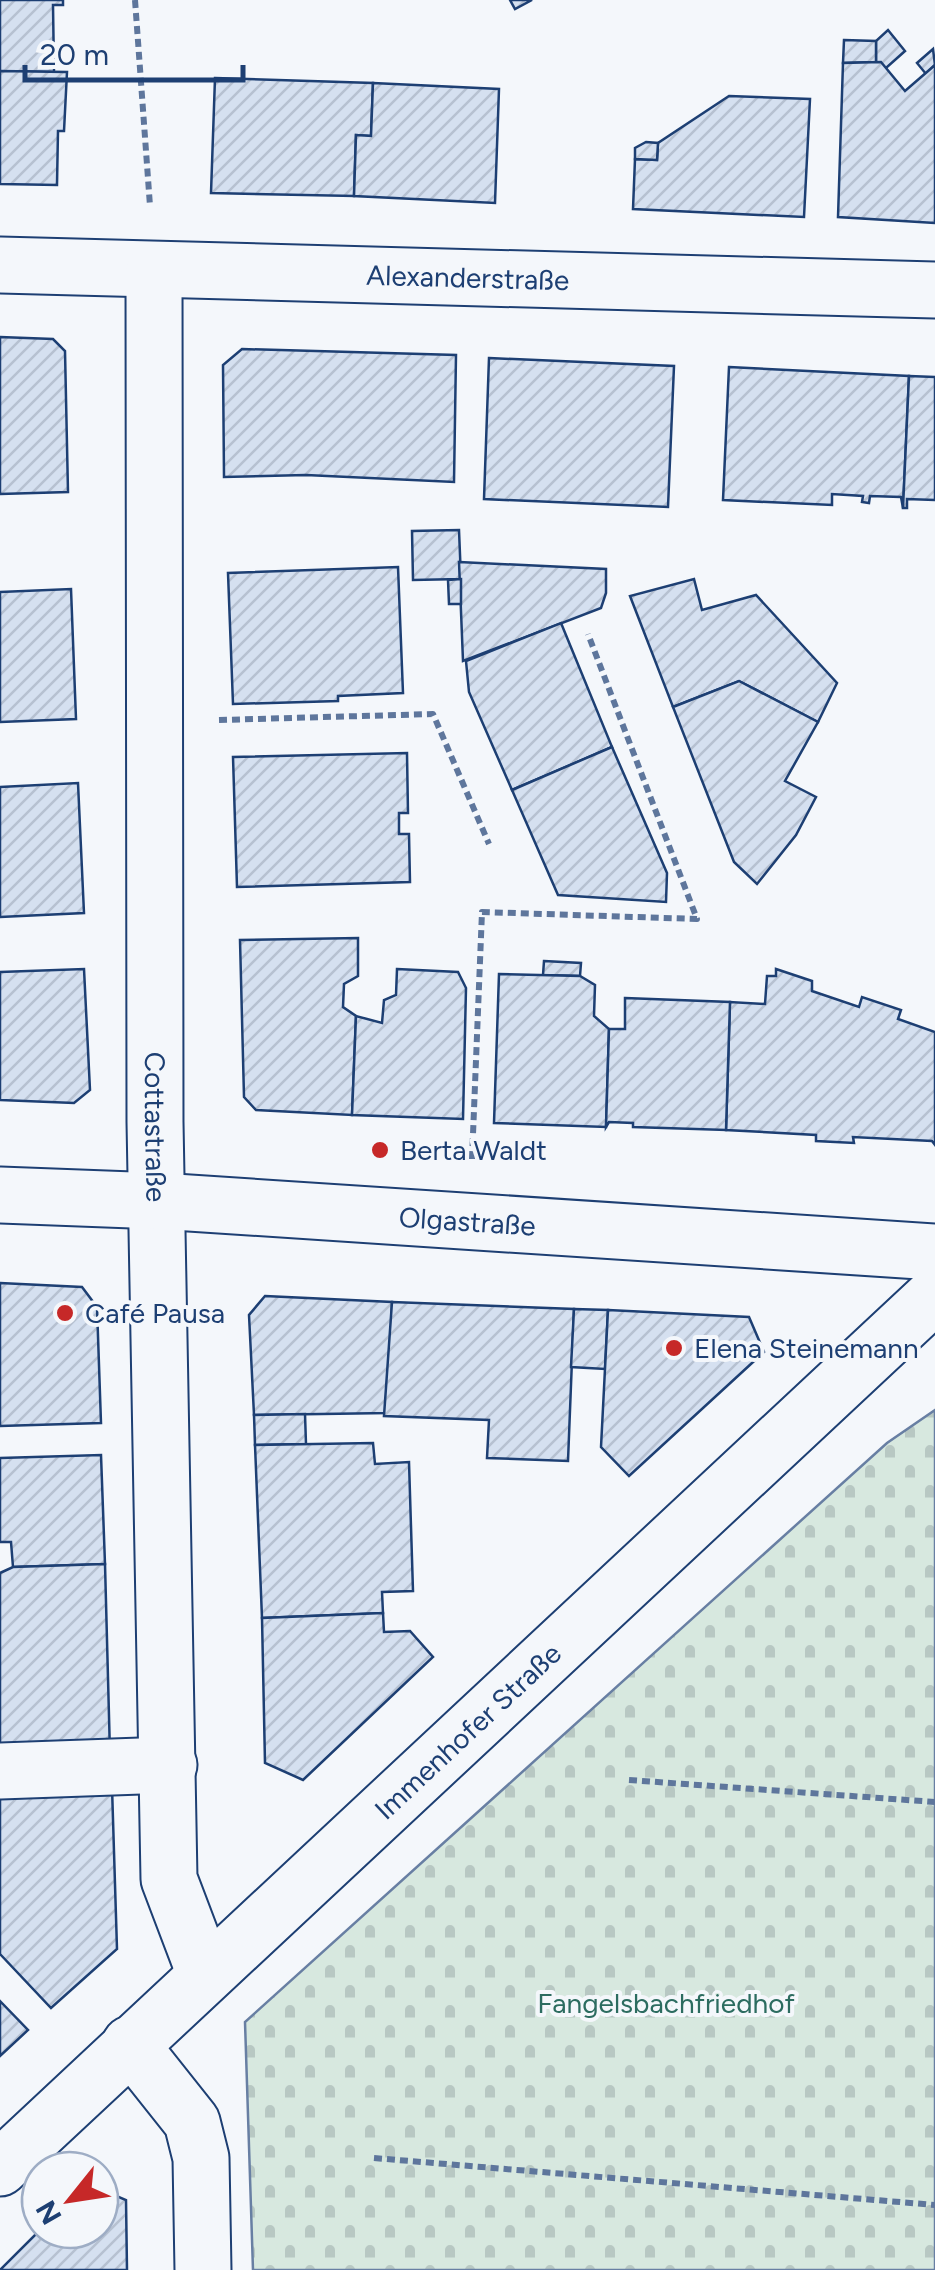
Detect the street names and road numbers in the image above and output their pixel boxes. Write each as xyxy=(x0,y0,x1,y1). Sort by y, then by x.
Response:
street label: Alexanderstraße xyxy=(366,258,570,297)
street label: Cottastraße xyxy=(138,1052,173,1202)
street label: Olgastraße xyxy=(398,1200,537,1243)
street label: Immenhofer Straße xyxy=(368,1636,568,1826)

